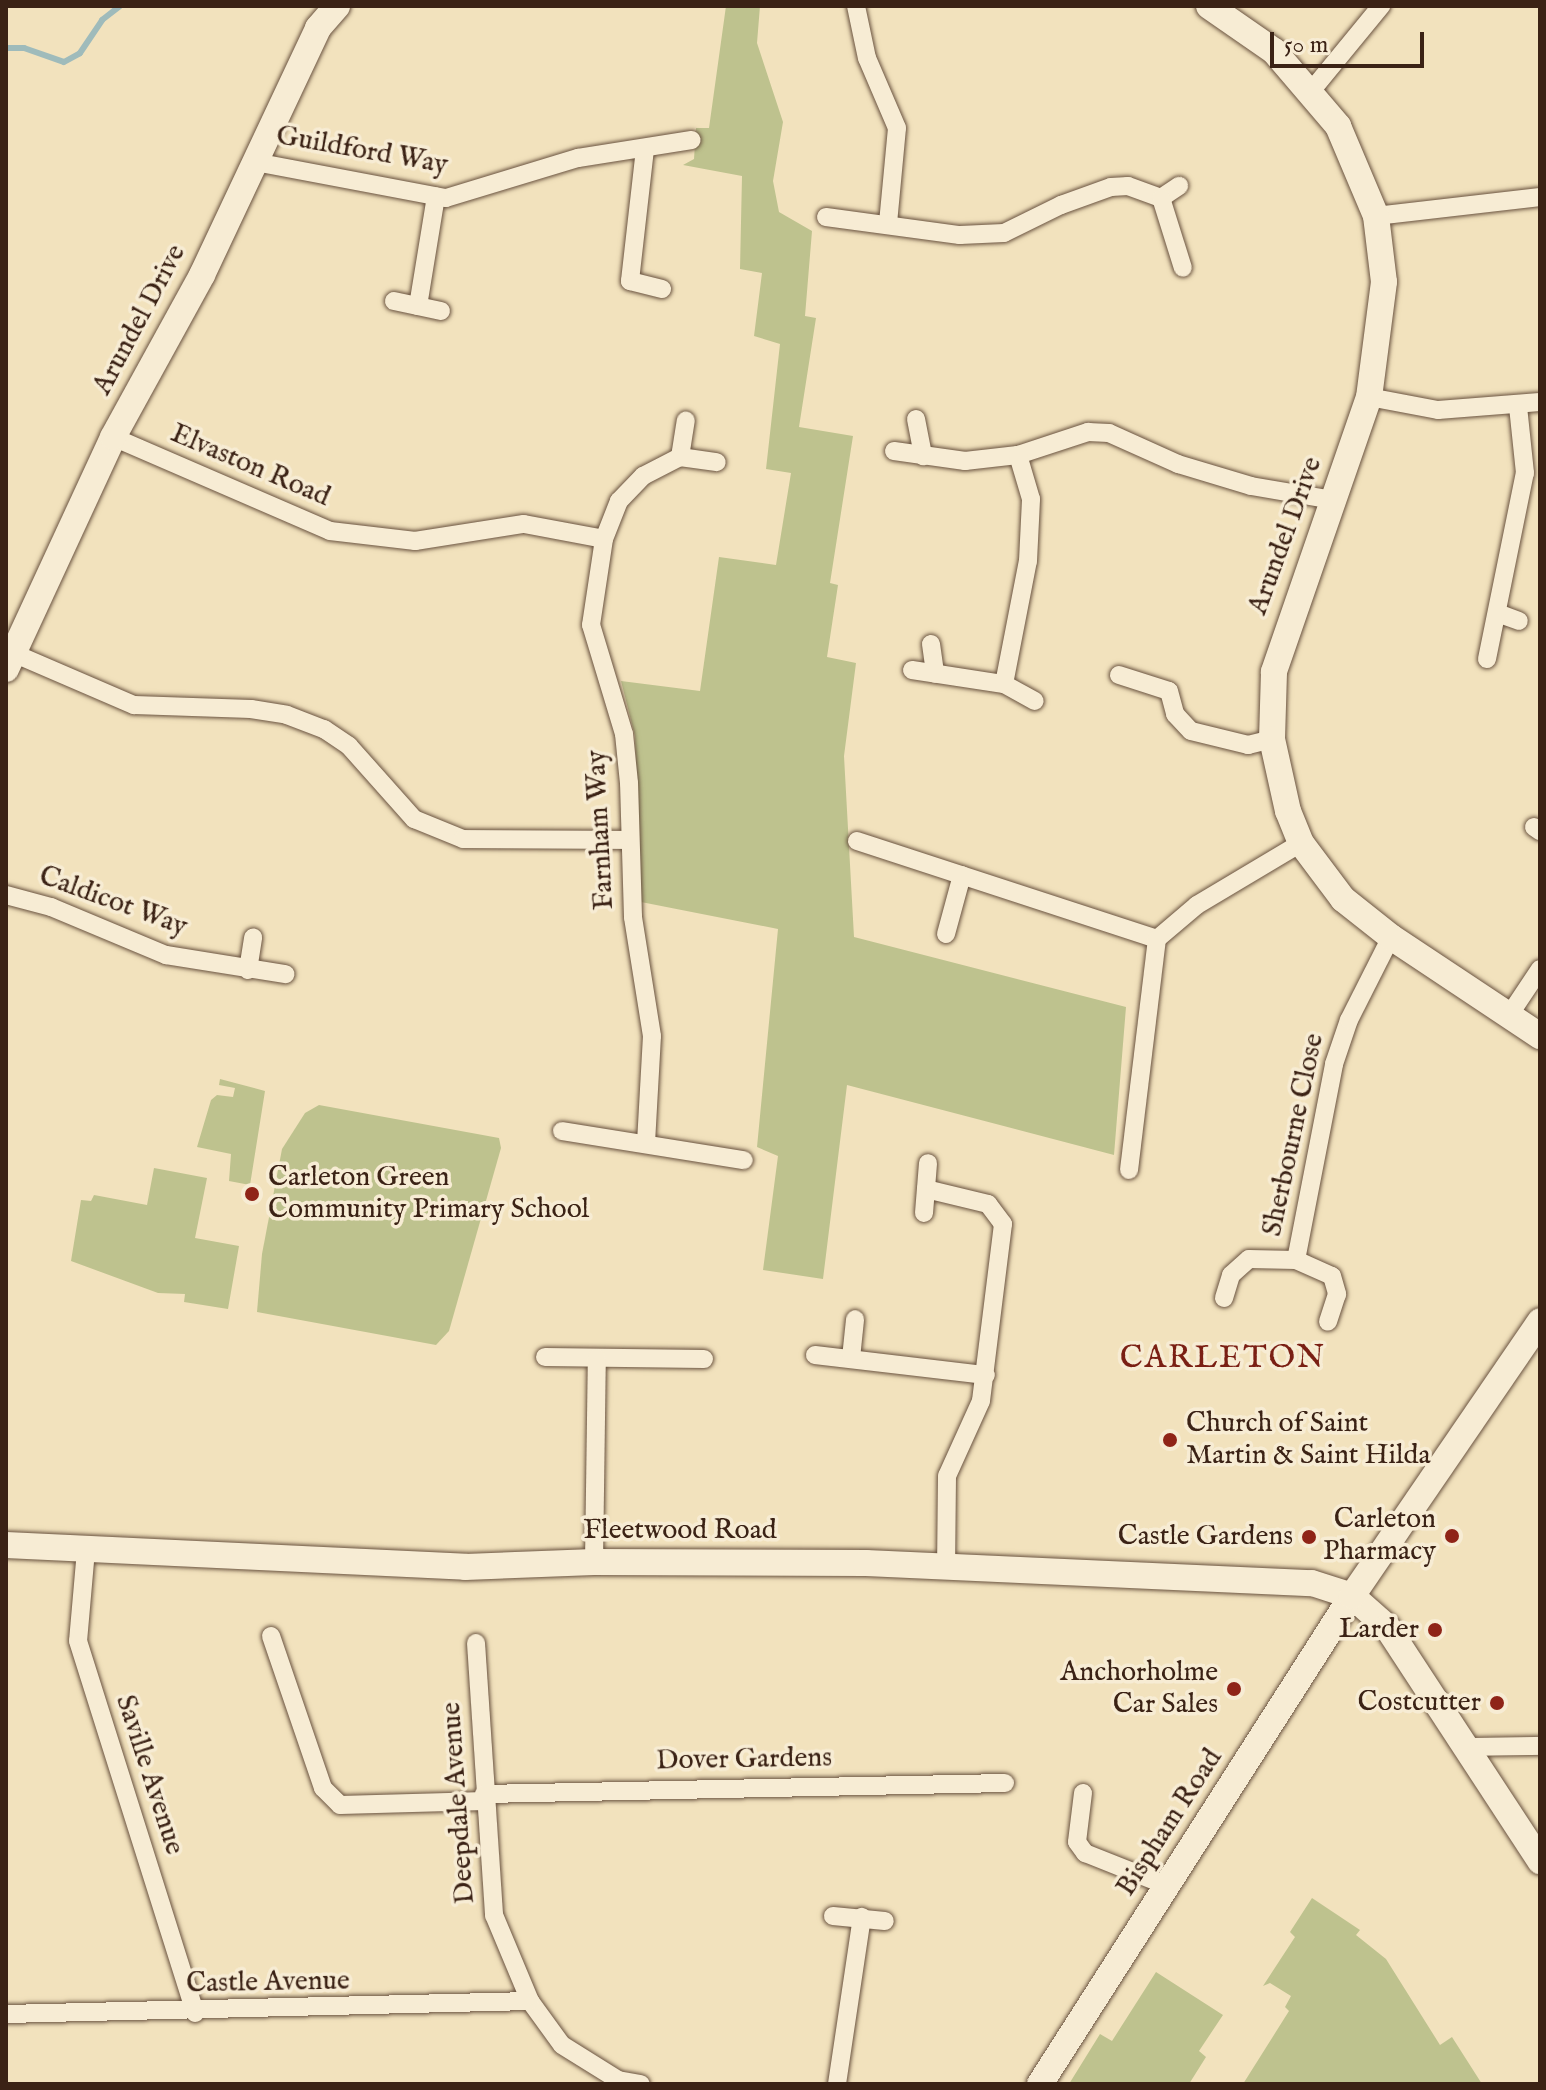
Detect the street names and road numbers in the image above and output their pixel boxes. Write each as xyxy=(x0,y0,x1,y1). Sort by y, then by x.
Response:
street label: Guildford Way xyxy=(274,119,450,183)
street label: Arundel Drive xyxy=(86,239,194,401)
street label: Elvaston Road xyxy=(165,417,335,515)
street label: Arundel Drive xyxy=(1242,453,1330,619)
street label: Farnham Way xyxy=(580,749,622,911)
street label: Caldicot Way xyxy=(34,860,192,944)
street label: Sherbourne Close xyxy=(1256,1031,1332,1239)
street label: Fleetwood Road xyxy=(583,1514,777,1548)
street label: Saville Avenue xyxy=(107,1691,191,1859)
street label: Deepdale Avenue xyxy=(435,1701,483,1905)
street label: Dover Gardens xyxy=(656,1742,832,1778)
street label: Bispham Road xyxy=(1110,1743,1230,1903)
street label: Castle Avenue xyxy=(186,1965,350,2001)

